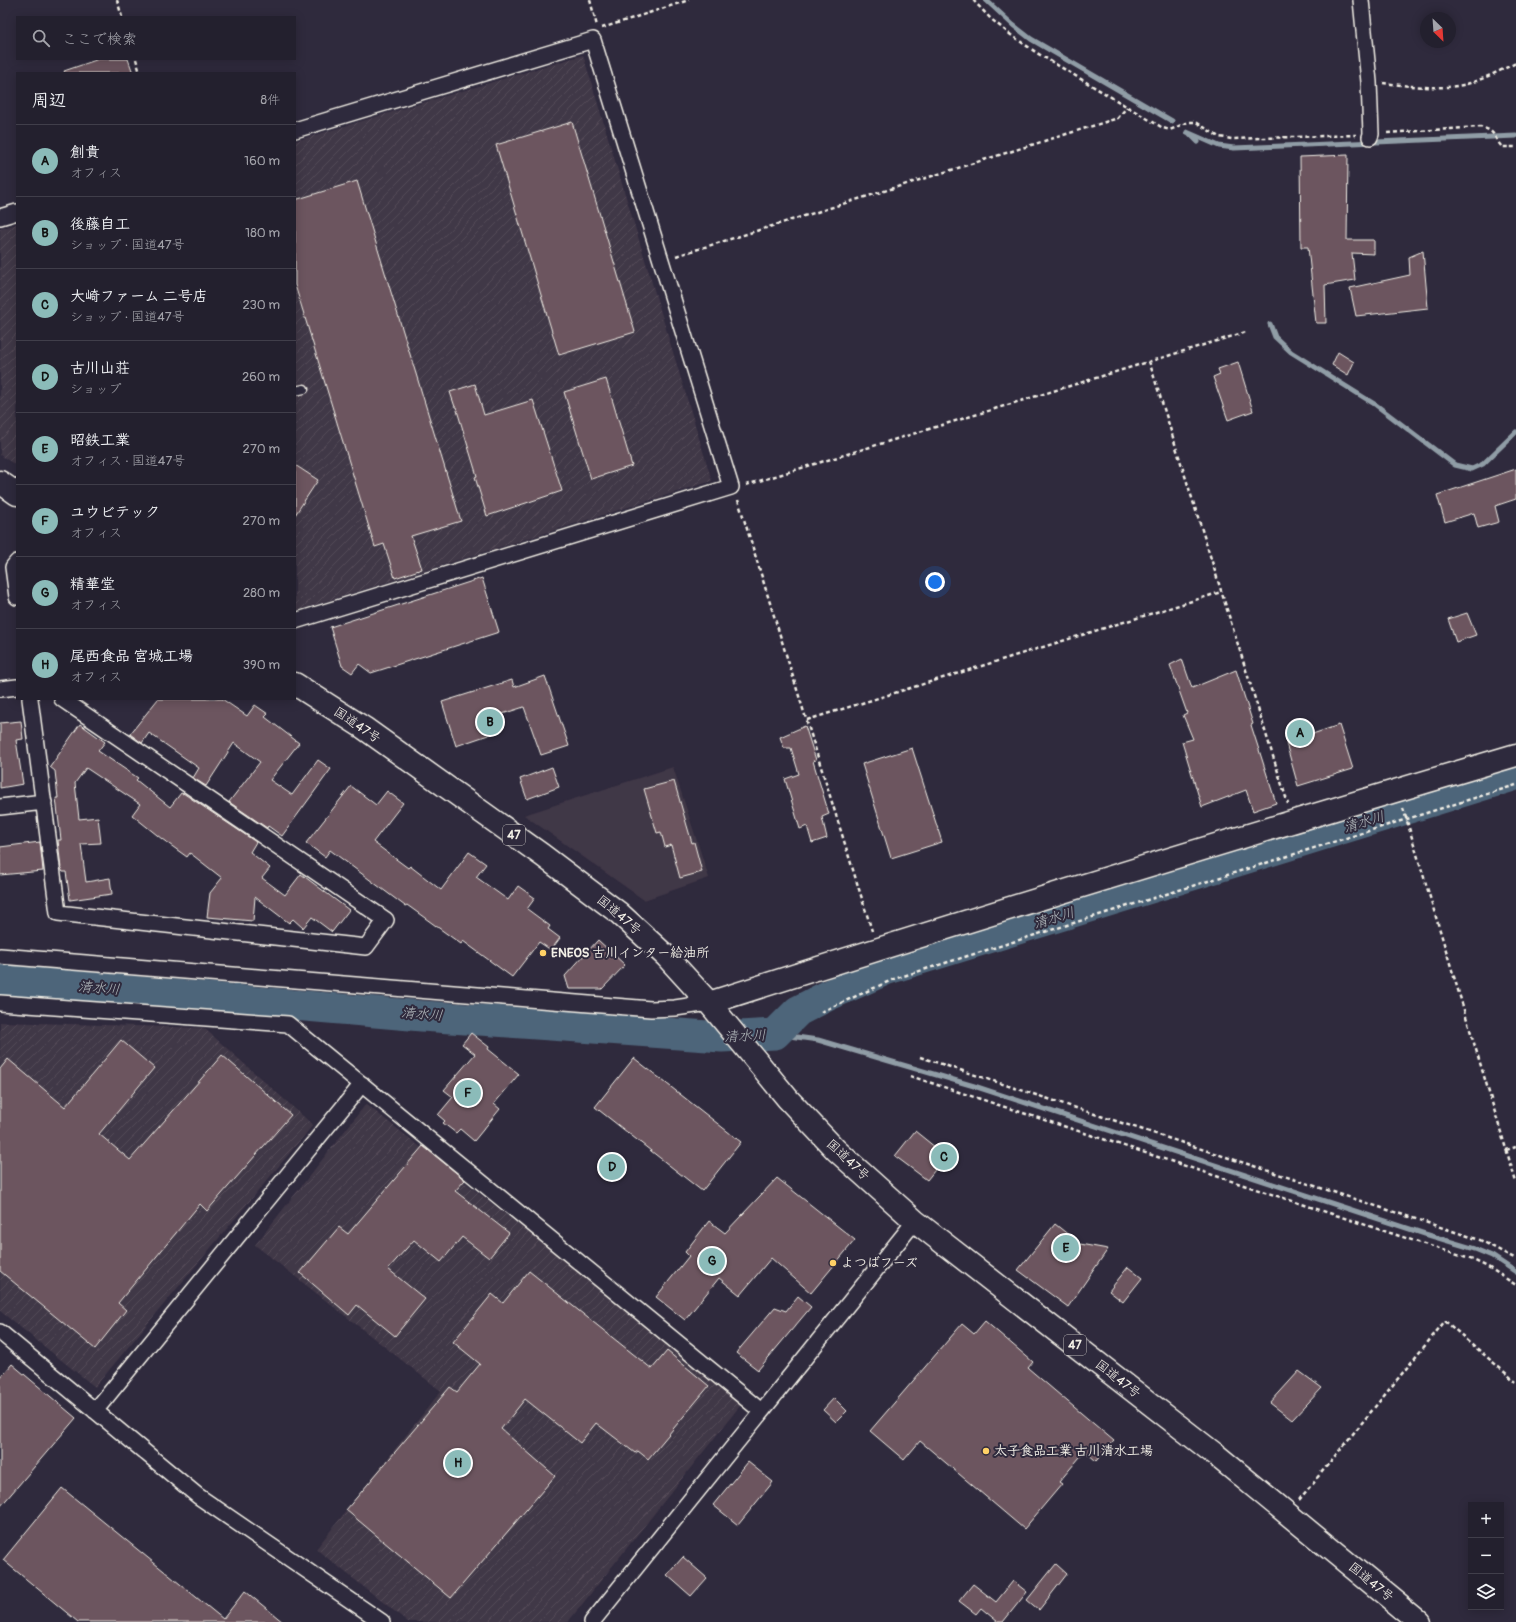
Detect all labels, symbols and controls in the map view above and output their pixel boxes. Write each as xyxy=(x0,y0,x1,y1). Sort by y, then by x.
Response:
north arrow xyxy=(1420,12,1456,48)
search box xyxy=(16,16,296,60)
icon: search xyxy=(30,27,52,49)
text: ここで検索 xyxy=(62,30,137,49)
text: 周辺 xyxy=(32,90,66,111)
text: 8件 xyxy=(260,92,280,108)
text: 創貴 xyxy=(70,143,100,162)
text: A xyxy=(41,153,49,169)
text: 160 m xyxy=(244,153,280,169)
text: オフィス xyxy=(70,165,122,181)
text: 後藤自工 xyxy=(70,215,130,234)
text: B xyxy=(41,225,49,241)
text: 180 m xyxy=(245,225,280,241)
text: ショップ · 国道47号 xyxy=(70,237,185,253)
text: 大崎ファーム 二号店 xyxy=(70,287,208,306)
text: C xyxy=(41,297,49,313)
text: 230 m xyxy=(243,297,280,313)
text: ショップ · 国道47号 xyxy=(70,309,185,325)
text: 古川山荘 xyxy=(70,359,130,378)
text: D xyxy=(41,369,49,385)
text: 260 m xyxy=(242,369,280,385)
text: ショップ xyxy=(70,381,121,397)
text: 昭鉄工業 xyxy=(70,431,130,450)
text: E xyxy=(42,441,48,457)
text: 270 m xyxy=(243,441,280,457)
text: オフィス · 国道47号 xyxy=(70,453,185,469)
text: ユウビテック xyxy=(70,503,160,522)
text: F xyxy=(41,513,49,529)
text: 270 m xyxy=(243,513,280,529)
text: オフィス xyxy=(70,525,122,541)
your location xyxy=(925,572,945,592)
text: 精華堂 xyxy=(70,575,115,594)
text: G xyxy=(41,585,49,601)
text: 280 m xyxy=(243,585,280,601)
text: オフィス xyxy=(70,597,122,613)
text: 尾西食品 宮城工場 xyxy=(70,647,193,666)
text: H xyxy=(41,657,49,673)
text: 390 m xyxy=(243,657,280,673)
text: オフィス xyxy=(70,669,122,685)
street label: 国道47号 xyxy=(330,703,384,747)
pin: B xyxy=(477,707,503,737)
pin: A xyxy=(1287,718,1313,748)
water label: 清水川 xyxy=(1341,808,1387,836)
road number: 47 xyxy=(503,825,525,845)
street label: 国道47号 xyxy=(593,892,645,938)
water label: 清水川 xyxy=(1031,904,1077,932)
place label: ENEOS 古川インター給油所 xyxy=(551,945,709,961)
marker: ENEOS 古川インター給油所 xyxy=(538,948,548,958)
water label: 清水川 xyxy=(77,978,121,998)
water label: 清水川 xyxy=(400,1004,444,1024)
water label: 清水川 xyxy=(724,1026,766,1046)
pin: F xyxy=(455,1078,481,1108)
street label: 国道47号 xyxy=(823,1136,873,1184)
pin: C xyxy=(931,1142,957,1172)
pin: D xyxy=(599,1152,625,1182)
pin: E xyxy=(1053,1233,1079,1263)
pin: G xyxy=(699,1246,725,1276)
place label: よつばフーズ xyxy=(841,1255,918,1271)
marker: よつばフーズ xyxy=(828,1258,838,1268)
road number: 47 xyxy=(1064,1335,1086,1355)
street label: 国道47号 xyxy=(1092,1356,1144,1402)
place label: 太子食品工業 古川清水工場 xyxy=(994,1443,1153,1459)
marker: 太子食品工業 古川清水工場 xyxy=(981,1446,991,1456)
pin: H xyxy=(445,1448,471,1478)
map controls xyxy=(1468,1502,1504,1610)
button: + xyxy=(1468,1502,1504,1538)
button: − xyxy=(1468,1538,1504,1574)
street label: 国道47号 xyxy=(1345,1559,1397,1605)
button: layers xyxy=(1468,1574,1504,1610)

